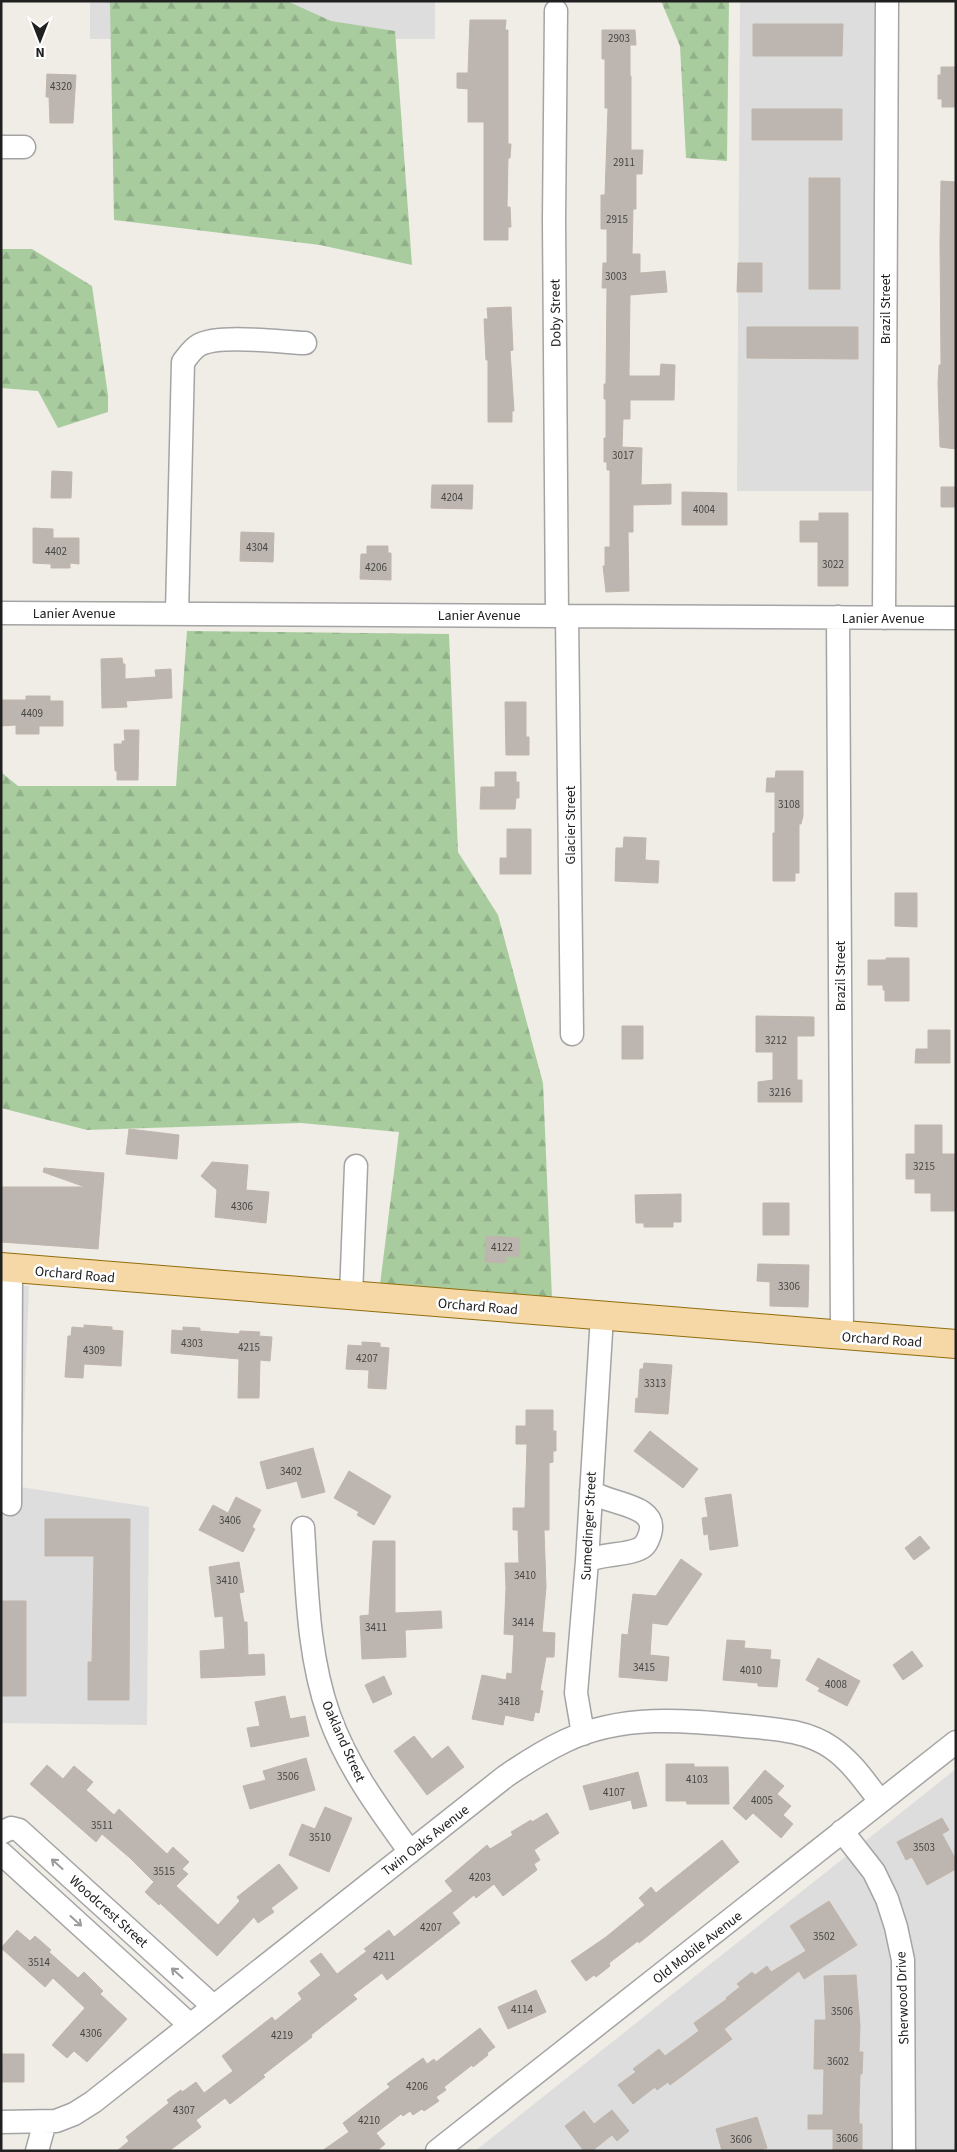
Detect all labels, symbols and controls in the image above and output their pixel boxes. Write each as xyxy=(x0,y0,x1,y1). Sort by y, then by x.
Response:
north arrow xyxy=(15,15,65,65)
house number: 2903 xyxy=(608,31,630,46)
text: N xyxy=(35,42,45,62)
house number: 4320 xyxy=(50,79,72,94)
house number: 2911 xyxy=(613,155,635,170)
house number: 2915 xyxy=(606,212,628,227)
house number: 3003 xyxy=(605,269,627,284)
street label: Brazil Street xyxy=(876,273,896,344)
street label: Doby Street xyxy=(545,278,567,347)
house number: 3017 xyxy=(612,448,634,463)
house number: 4204 xyxy=(441,490,463,505)
house number: 4004 xyxy=(693,502,715,517)
house number: 4304 xyxy=(246,540,268,555)
house number: 4402 xyxy=(45,544,67,559)
house number: 3022 xyxy=(822,557,844,572)
house number: 4206 xyxy=(365,560,387,575)
street label: Lanier Avenue xyxy=(33,604,115,624)
street label: Lanier Avenue xyxy=(438,606,520,626)
street label: Lanier Avenue xyxy=(842,609,924,629)
house number: 4409 xyxy=(21,706,43,721)
street label: Glacier Street xyxy=(561,785,581,864)
house number: 3108 xyxy=(778,797,800,812)
street label: Brazil Street xyxy=(831,940,851,1011)
house number: 3212 xyxy=(765,1033,787,1048)
house number: 3216 xyxy=(769,1085,791,1100)
house number: 3215 xyxy=(913,1159,935,1174)
house number: 4306 xyxy=(231,1199,253,1214)
house number: 4122 xyxy=(491,1240,513,1255)
street label: Orchard Road xyxy=(34,1262,116,1288)
house number: 3306 xyxy=(778,1279,800,1294)
street label: Orchard Road xyxy=(437,1294,519,1320)
street label: Orchard Road xyxy=(841,1327,923,1353)
house number: 4303 xyxy=(181,1336,203,1351)
house number: 4215 xyxy=(238,1340,260,1355)
house number: 4309 xyxy=(83,1343,105,1358)
house number: 4207 xyxy=(356,1351,378,1366)
house number: 3313 xyxy=(644,1376,666,1391)
house number: 3402 xyxy=(280,1464,302,1479)
street label: Sumedinger Street xyxy=(576,1471,602,1581)
house number: 3406 xyxy=(219,1513,241,1528)
house number: 3410 xyxy=(514,1568,536,1583)
house number: 3410 xyxy=(216,1573,238,1588)
house number: 3414 xyxy=(512,1615,534,1630)
house number: 3411 xyxy=(365,1620,387,1635)
house number: 3415 xyxy=(633,1660,655,1675)
house number: 4010 xyxy=(740,1663,762,1678)
house number: 4008 xyxy=(825,1677,847,1692)
house number: 3418 xyxy=(498,1694,520,1709)
street label: Oakland Street xyxy=(316,1698,370,1786)
house number: 3506 xyxy=(277,1769,299,1784)
house number: 4103 xyxy=(686,1772,708,1787)
house number: 4107 xyxy=(603,1785,625,1800)
house number: 4005 xyxy=(751,1793,773,1808)
street label: Twin Oaks Avenue xyxy=(378,1800,474,1881)
house number: 3511 xyxy=(91,1818,113,1833)
house number: 3510 xyxy=(309,1830,331,1845)
house number: 3503 xyxy=(913,1840,935,1855)
one-way arrow xyxy=(51,1858,64,1870)
house number: 3515 xyxy=(153,1864,175,1879)
house number: 4203 xyxy=(469,1870,491,1885)
street label: Woodcrest Street xyxy=(64,1871,152,1953)
street label: Old Mobile Avenue xyxy=(649,1906,747,1989)
one-way arrow xyxy=(70,1915,82,1927)
house number: 4207 xyxy=(420,1920,442,1935)
house number: 3502 xyxy=(813,1929,835,1944)
house number: 4211 xyxy=(373,1949,395,1964)
street label: Sherwood Drive xyxy=(891,1951,915,2045)
house number: 3514 xyxy=(28,1955,50,1970)
one-way arrow xyxy=(171,1968,184,1979)
house number: 4114 xyxy=(511,2002,533,2017)
house number: 3506 xyxy=(831,2004,853,2019)
house number: 4306 xyxy=(80,2026,102,2041)
house number: 4219 xyxy=(271,2028,293,2043)
house number: 3602 xyxy=(827,2054,849,2069)
house number: 4206 xyxy=(406,2079,428,2094)
house number: 4307 xyxy=(173,2103,195,2118)
house number: 4210 xyxy=(358,2113,380,2128)
house number: 3606 xyxy=(836,2131,858,2146)
house number: 3606 xyxy=(730,2132,752,2147)

